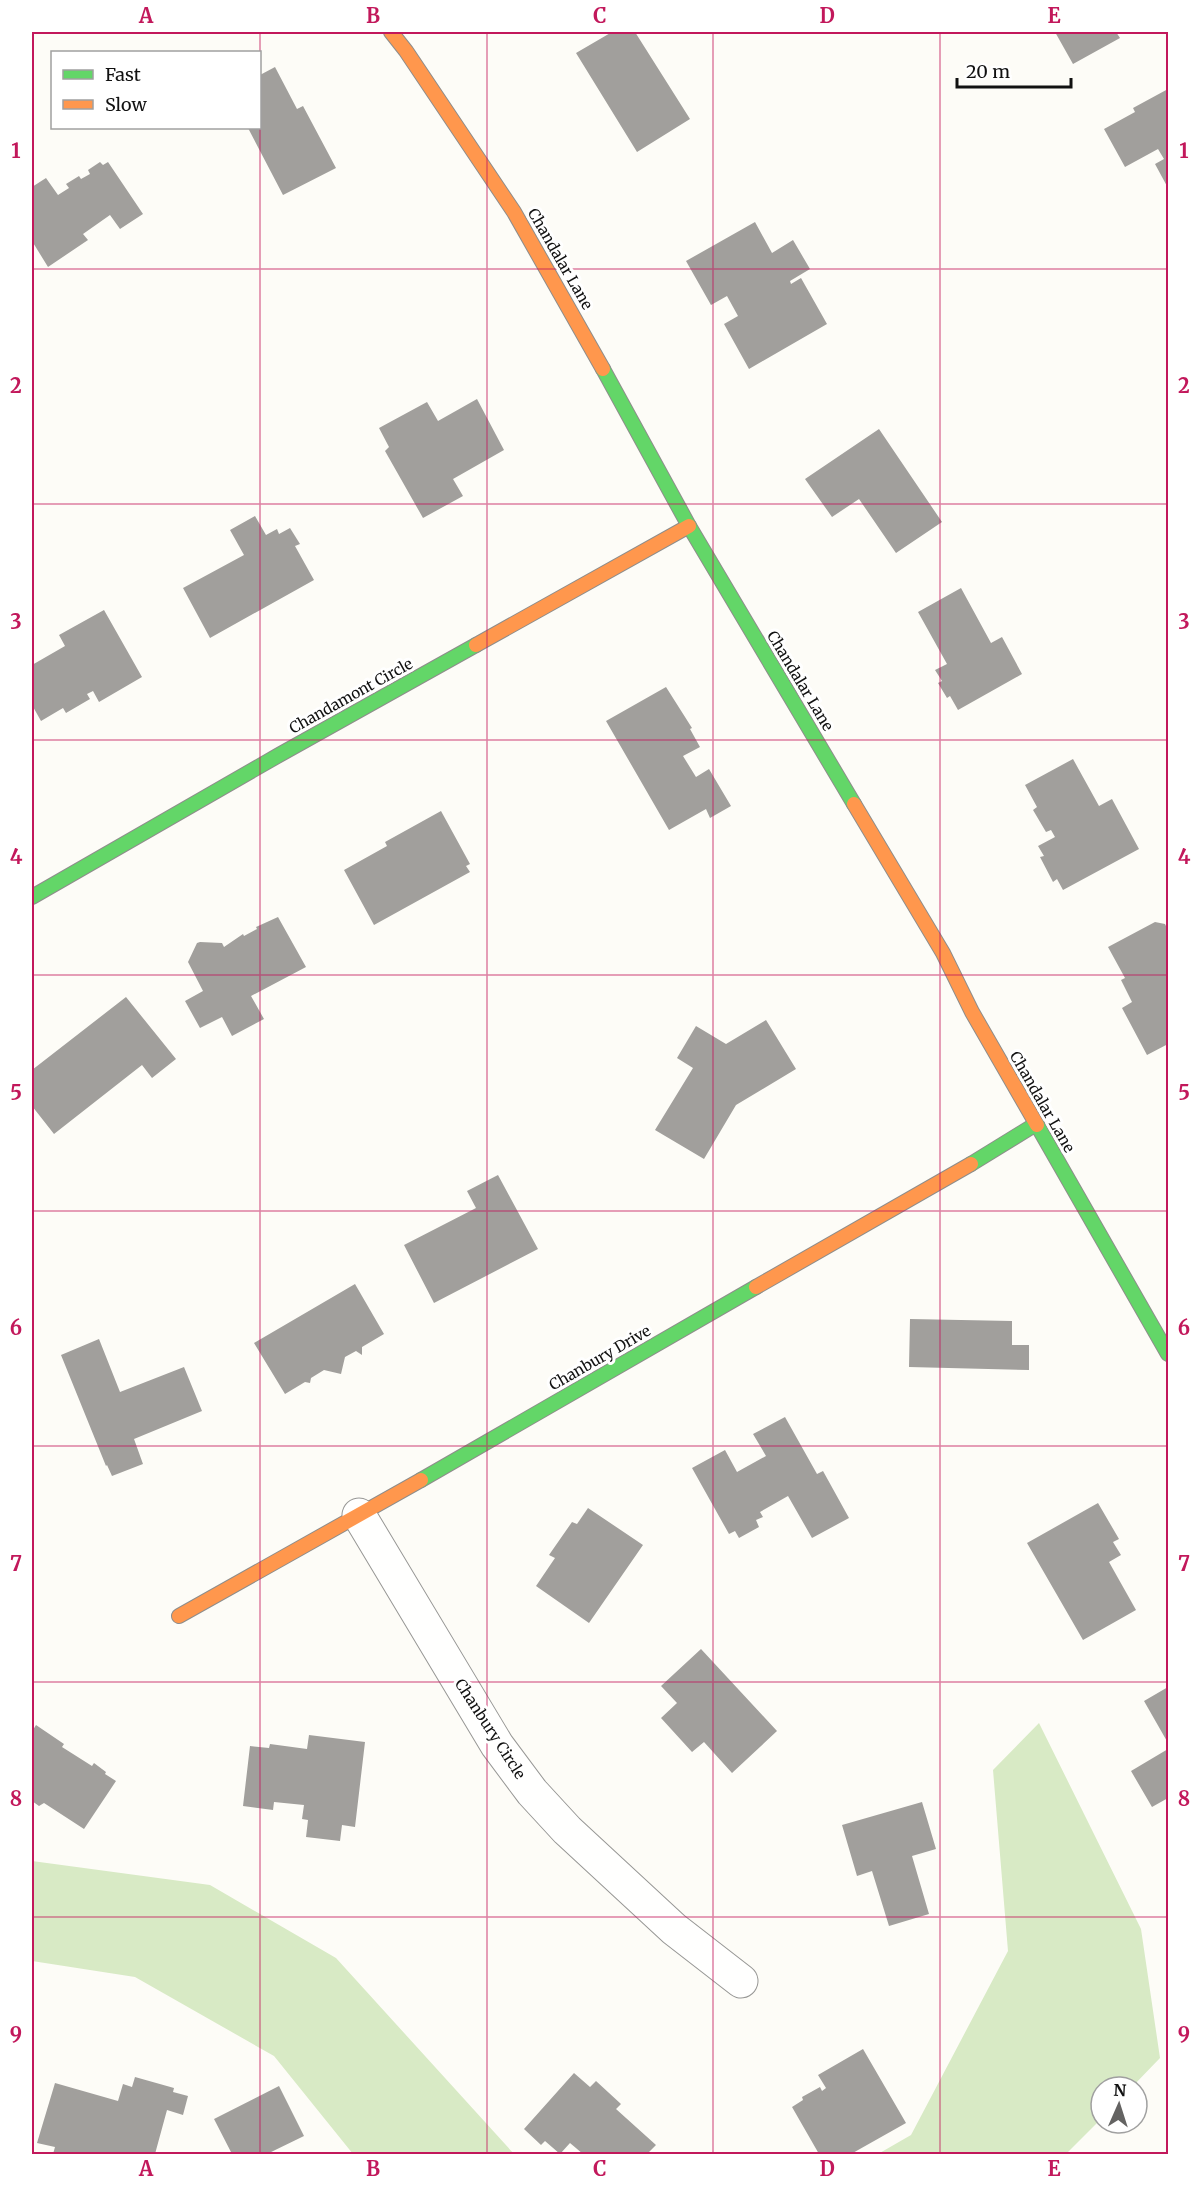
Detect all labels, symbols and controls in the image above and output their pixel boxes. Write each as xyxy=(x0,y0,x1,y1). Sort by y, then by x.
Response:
text: A xyxy=(138,3,154,28)
text: B xyxy=(366,3,380,28)
text: C xyxy=(593,3,607,28)
text: D xyxy=(819,3,835,28)
text: E xyxy=(1047,3,1061,28)
legend xyxy=(51,51,261,129)
scale bar xyxy=(957,51,1071,89)
text: 20 m xyxy=(966,60,1010,83)
text: Fast xyxy=(105,63,141,86)
text: Slow xyxy=(105,93,148,116)
text: 1 xyxy=(11,138,21,163)
text: 1 xyxy=(1179,138,1189,163)
street label: Chandalar Lane xyxy=(524,205,597,313)
text: 2 xyxy=(10,373,22,398)
text: 2 xyxy=(1178,373,1190,398)
text: 3 xyxy=(10,609,22,634)
text: 3 xyxy=(1178,609,1190,634)
street label: Chandalar Lane xyxy=(763,627,838,734)
street label: Chandamont Circle xyxy=(286,654,416,737)
text: 4 xyxy=(10,844,23,869)
text: 4 xyxy=(1178,844,1191,869)
street label: Chandalar Lane xyxy=(1006,1048,1079,1156)
text: 5 xyxy=(10,1080,22,1105)
text: 5 xyxy=(1178,1080,1190,1105)
text: 6 xyxy=(10,1315,22,1340)
text: 6 xyxy=(1178,1315,1190,1340)
street label: Chanbury Drive xyxy=(546,1321,654,1394)
text: 7 xyxy=(10,1551,22,1576)
text: 7 xyxy=(1178,1551,1190,1576)
street label: Chanbury Circle xyxy=(451,1675,530,1783)
text: 8 xyxy=(10,1786,22,1811)
text: 8 xyxy=(1178,1786,1190,1811)
text: 9 xyxy=(10,2022,22,2047)
text: 9 xyxy=(1178,2022,1190,2047)
north arrow xyxy=(1089,2075,1149,2135)
text: N xyxy=(1113,2080,1127,2100)
text: A xyxy=(138,2156,154,2181)
text: B xyxy=(366,2156,380,2181)
text: C xyxy=(593,2156,607,2181)
text: D xyxy=(819,2156,835,2181)
text: E xyxy=(1047,2156,1061,2181)

